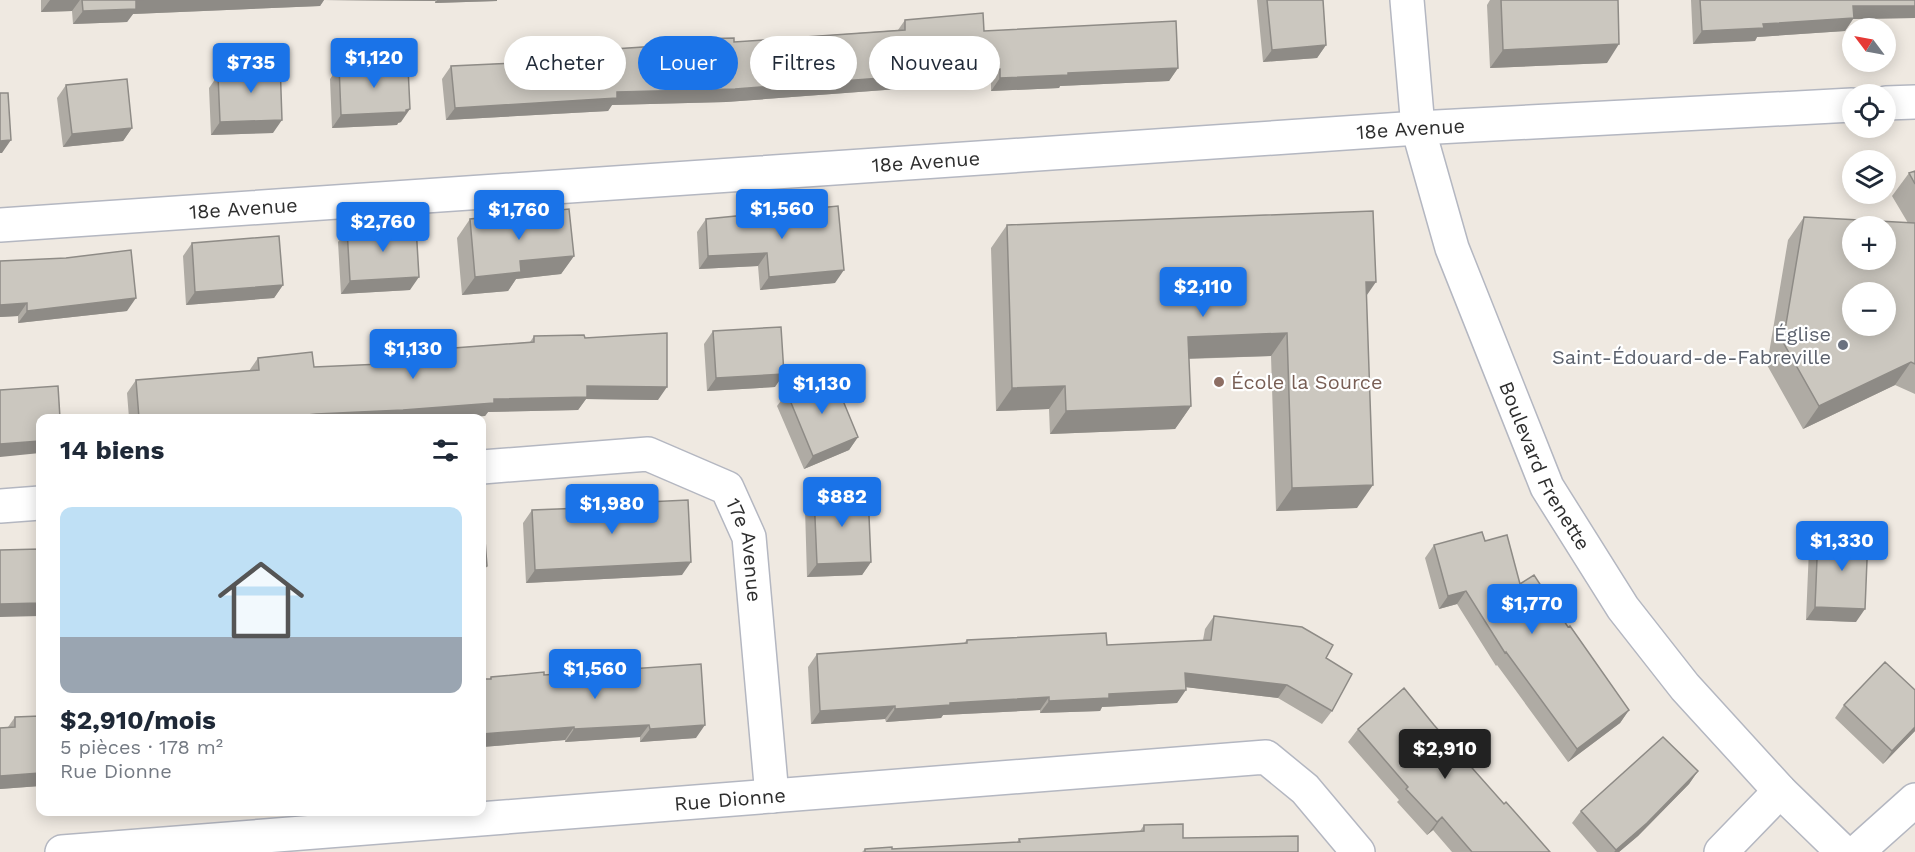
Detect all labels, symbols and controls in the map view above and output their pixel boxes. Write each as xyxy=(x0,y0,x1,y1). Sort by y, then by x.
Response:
north arrow xyxy=(1842,18,1896,72)
map controls xyxy=(1842,18,1896,336)
chip: Acheter xyxy=(504,36,626,90)
chip: Louer xyxy=(638,36,738,90)
chip: Filtres xyxy=(750,36,857,90)
chip: Nouveau xyxy=(869,36,1000,90)
pin: $1,120 xyxy=(325,38,423,89)
pin: $735 xyxy=(215,43,287,94)
text: $1,120 xyxy=(345,45,403,69)
text: $735 xyxy=(227,50,275,74)
button: locate xyxy=(1842,84,1896,138)
street label: 18e Avenue xyxy=(1356,114,1466,144)
street label: 18e Avenue xyxy=(871,146,981,177)
button: layers xyxy=(1842,150,1896,204)
pin: $1,560 xyxy=(733,189,831,240)
pin: $1,760 xyxy=(470,190,568,241)
street label: 18e Avenue xyxy=(188,193,298,224)
text: $1,560 xyxy=(750,196,814,220)
text: $1,760 xyxy=(488,197,550,221)
pin: $2,760 xyxy=(334,202,432,253)
text: $2,760 xyxy=(350,209,416,233)
button: + xyxy=(1842,216,1896,270)
pin: $2,110 xyxy=(1154,267,1252,318)
text: $2,110 xyxy=(1174,274,1232,298)
button: − xyxy=(1842,282,1896,336)
place label: Église Saint-Édouard-de-Fabreville xyxy=(1552,322,1831,369)
pin: $1,130 xyxy=(364,329,462,380)
text: $1,130 xyxy=(384,336,442,360)
marker: Église Saint-Édouard-de-Fabreville xyxy=(1836,338,1850,352)
pin: $1,130 xyxy=(773,364,871,415)
place label: École la Source xyxy=(1231,370,1383,394)
text: $1,130 xyxy=(793,371,851,395)
marker: École la Source xyxy=(1212,375,1226,389)
street label: Boulevard Frenette xyxy=(1494,378,1596,554)
icon: filters xyxy=(429,434,462,467)
text: 14 biens xyxy=(60,435,164,465)
pin: $882 xyxy=(806,477,878,528)
pin: $1,980 xyxy=(563,484,661,535)
text: $882 xyxy=(817,484,867,508)
text: $1,980 xyxy=(580,491,644,515)
street label: 17e Avenue xyxy=(721,494,767,603)
pin: $1,330 xyxy=(1793,521,1891,572)
text: $1,330 xyxy=(1810,528,1874,552)
icon: home xyxy=(207,546,315,654)
pin: $1,770 xyxy=(1483,584,1581,635)
text: $1,770 xyxy=(1501,591,1563,615)
pin: $1,560 xyxy=(546,649,644,700)
text: $1,560 xyxy=(563,656,627,680)
text: $2,910/mois xyxy=(60,705,216,735)
pin: $2,910 xyxy=(1396,729,1494,780)
text: 5 pièces · 178 m² xyxy=(60,735,223,759)
text: $2,910 xyxy=(1413,736,1477,760)
text: Rue Dionne xyxy=(60,759,172,783)
street label: Rue Dionne xyxy=(673,783,787,816)

